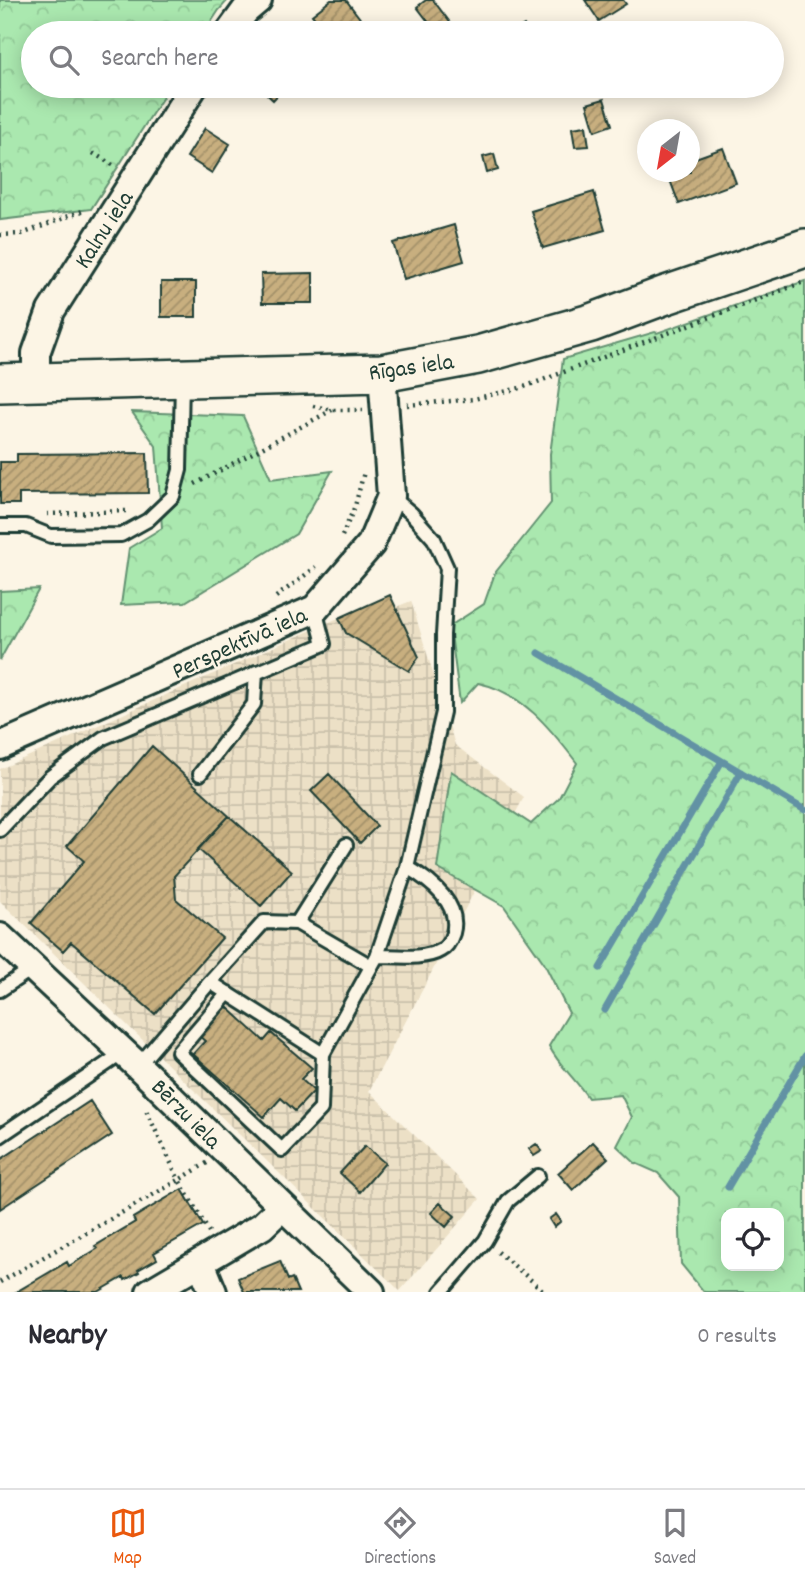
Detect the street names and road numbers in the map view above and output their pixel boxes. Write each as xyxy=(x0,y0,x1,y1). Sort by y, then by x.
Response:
street label: Kalnu iela xyxy=(68,184,144,276)
street label: Rīgas iela xyxy=(367,346,457,392)
street label: Perspektīvā iela xyxy=(167,600,314,690)
street label: Bērzu iela xyxy=(142,1072,228,1159)

